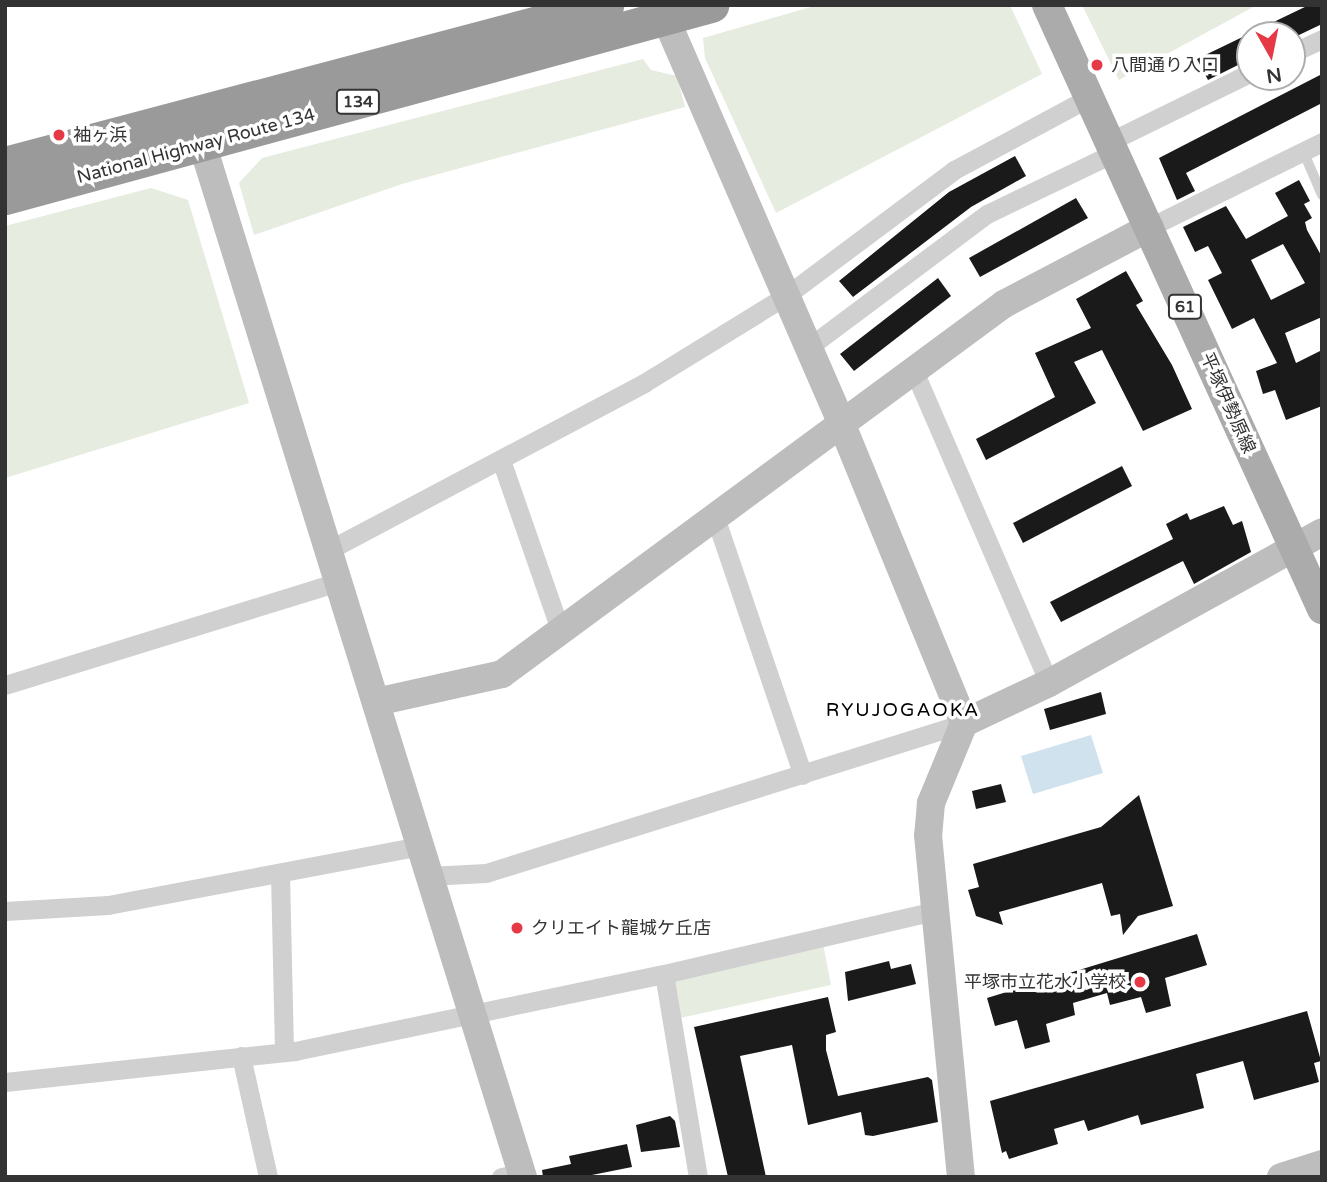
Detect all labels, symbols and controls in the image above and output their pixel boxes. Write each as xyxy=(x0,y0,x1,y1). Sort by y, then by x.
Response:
north arrow xyxy=(1236,21,1306,91)
place label: 八間通り入口 xyxy=(1111,54,1219,76)
marker: 八間通り入口 xyxy=(1089,57,1105,73)
text: N xyxy=(1265,63,1283,87)
road number: 134 xyxy=(335,90,381,114)
street label: National Highway Route 134 xyxy=(75,104,317,188)
place label: 袖ヶ浜 xyxy=(73,124,127,146)
marker: 袖ヶ浜 xyxy=(51,127,67,143)
road number: 61 xyxy=(1168,294,1202,320)
street label: 平塚伊勢原線 xyxy=(1196,349,1260,457)
district label: RYUJOGAOKA xyxy=(827,700,979,722)
place label: クリエイト龍城ケ丘店 xyxy=(531,917,711,939)
marker: クリエイト龍城ケ丘店 xyxy=(509,920,525,936)
place label: 平塚市立花水小学校 xyxy=(964,971,1126,993)
marker: 平塚市立花水小学校 xyxy=(1132,974,1148,990)

